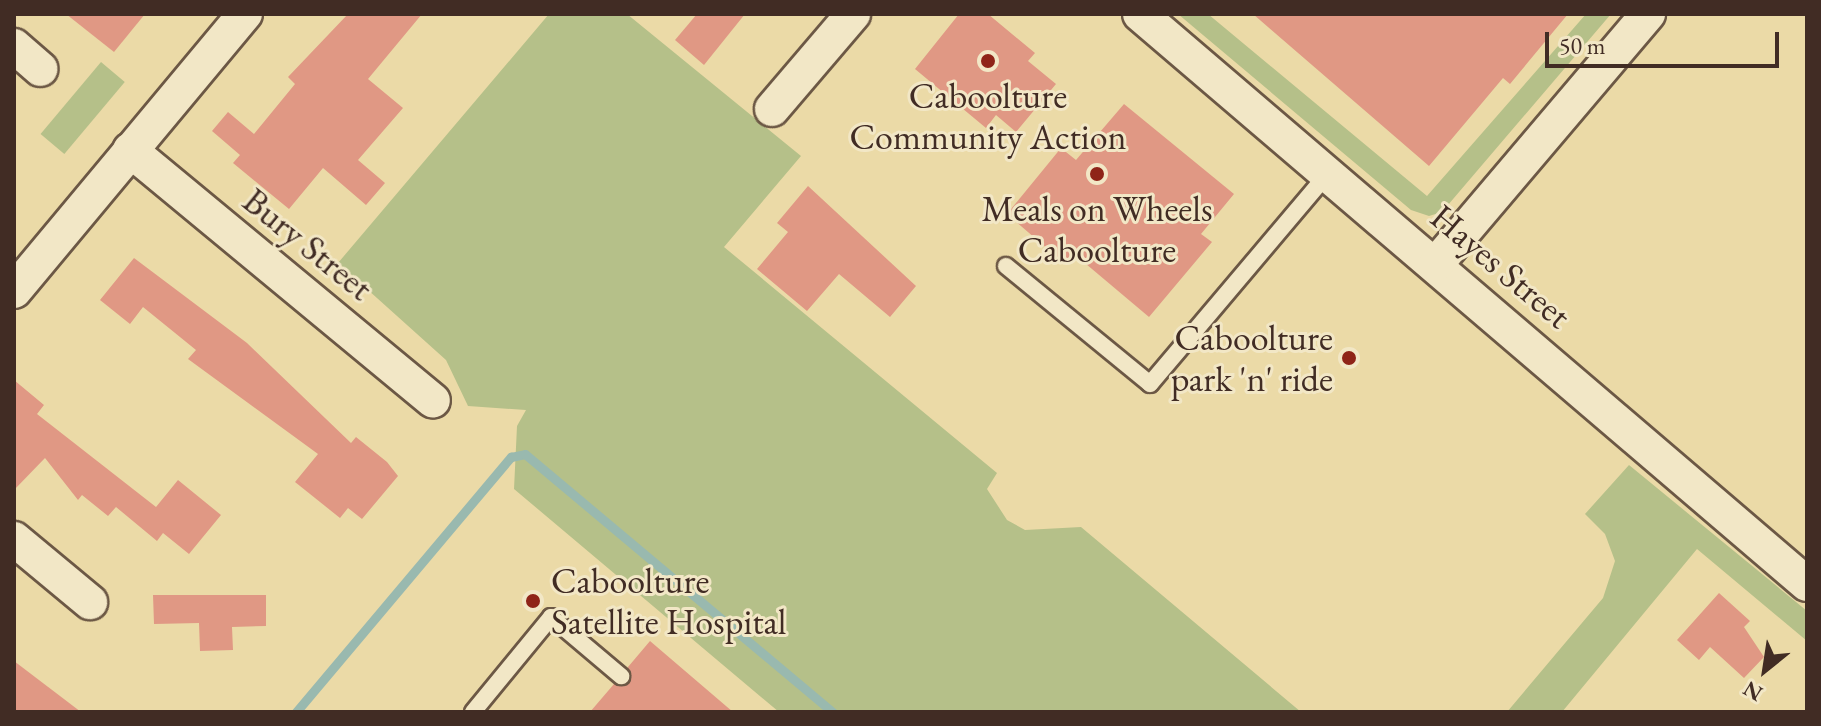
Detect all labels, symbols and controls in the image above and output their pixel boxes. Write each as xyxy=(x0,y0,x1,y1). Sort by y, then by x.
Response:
scale bar xyxy=(1549,16,1783,66)
text: 50 m xyxy=(1559,30,1606,61)
marker: Caboolture Community Action xyxy=(979,52,997,70)
place label: Caboolture Community Action xyxy=(850,73,1126,158)
marker: Meals on Wheels Caboolture xyxy=(1088,165,1106,183)
street label: Bury Street xyxy=(234,179,382,309)
place label: Meals on Wheels Caboolture xyxy=(981,186,1213,271)
street label: Hayes Street xyxy=(1422,195,1580,337)
place label: Caboolture park 'n' ride xyxy=(1171,315,1333,400)
marker: Caboolture park 'n' ride xyxy=(1340,349,1358,367)
place label: Caboolture Satellite Hospital xyxy=(551,558,787,643)
marker: Caboolture Satellite Hospital xyxy=(522,590,544,612)
north arrow xyxy=(1725,630,1805,710)
text: N xyxy=(1738,674,1768,708)

